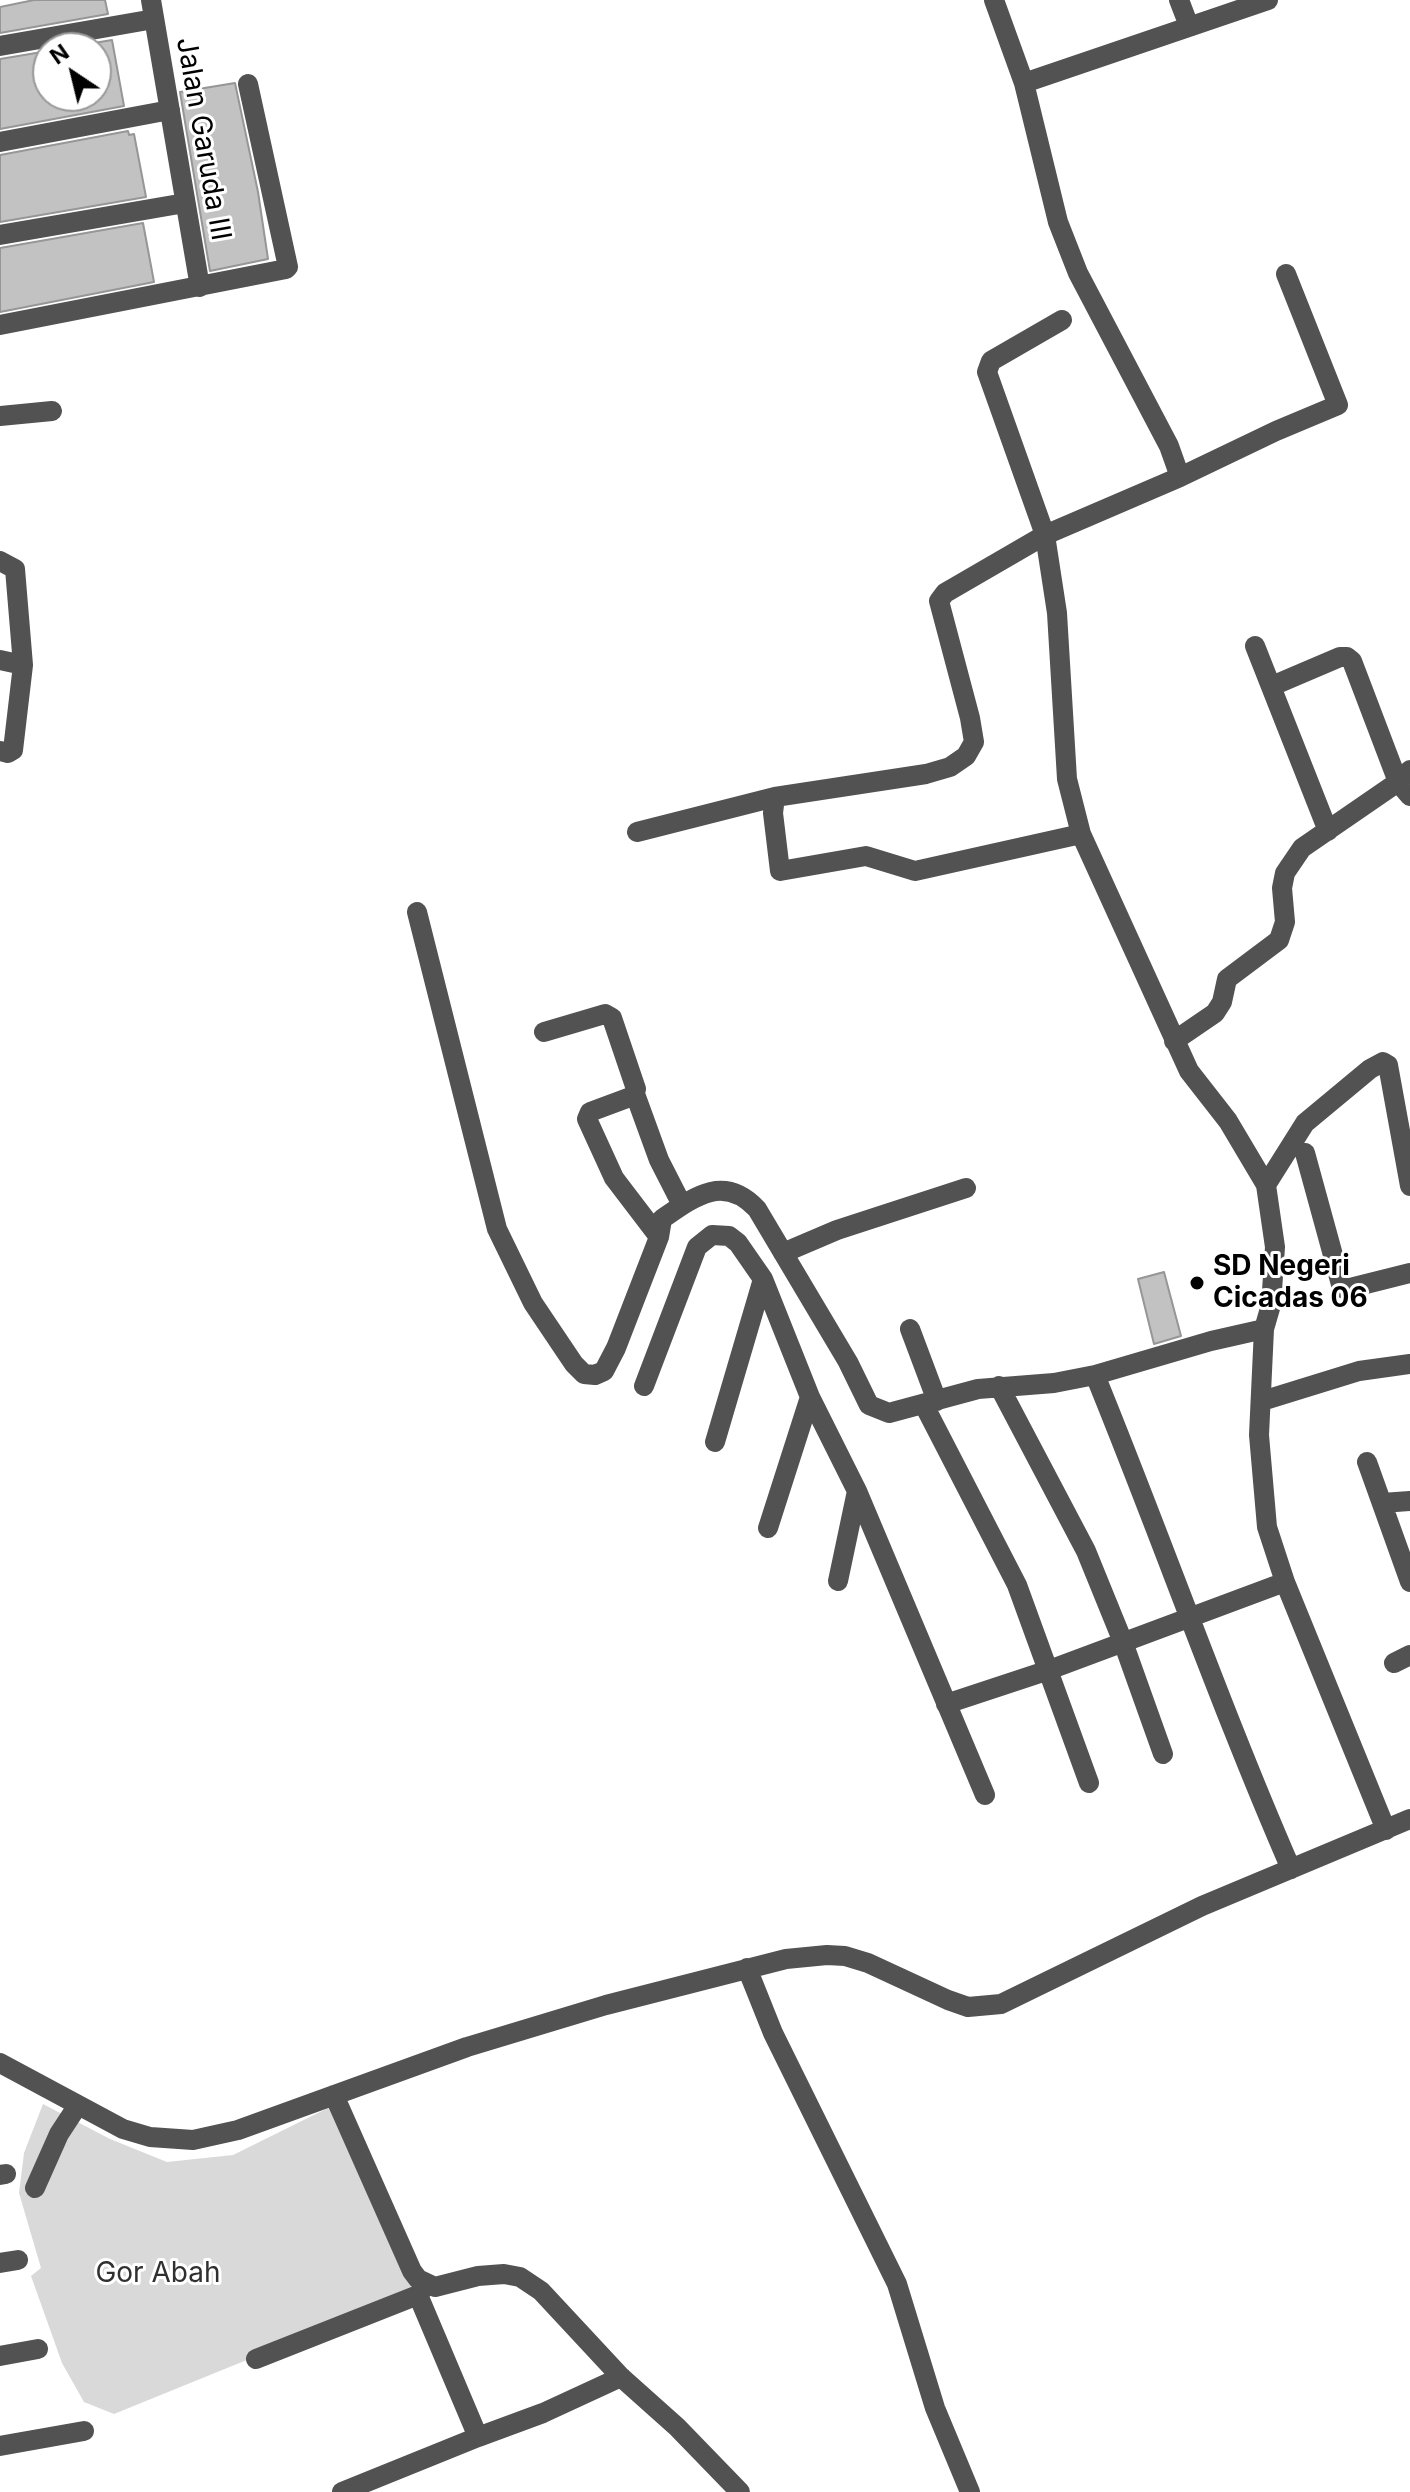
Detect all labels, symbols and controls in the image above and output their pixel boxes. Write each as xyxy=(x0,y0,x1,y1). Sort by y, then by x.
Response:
north arrow xyxy=(32,32,112,112)
street label: Jalan Garuda III xyxy=(169,35,237,243)
text: N xyxy=(45,39,74,69)
place label: SD Negeri Cicadas 06 xyxy=(1213,1250,1368,1316)
marker: SD Negeri Cicadas 06 xyxy=(1188,1274,1206,1292)
park label: Gor Abah xyxy=(95,2257,221,2291)

